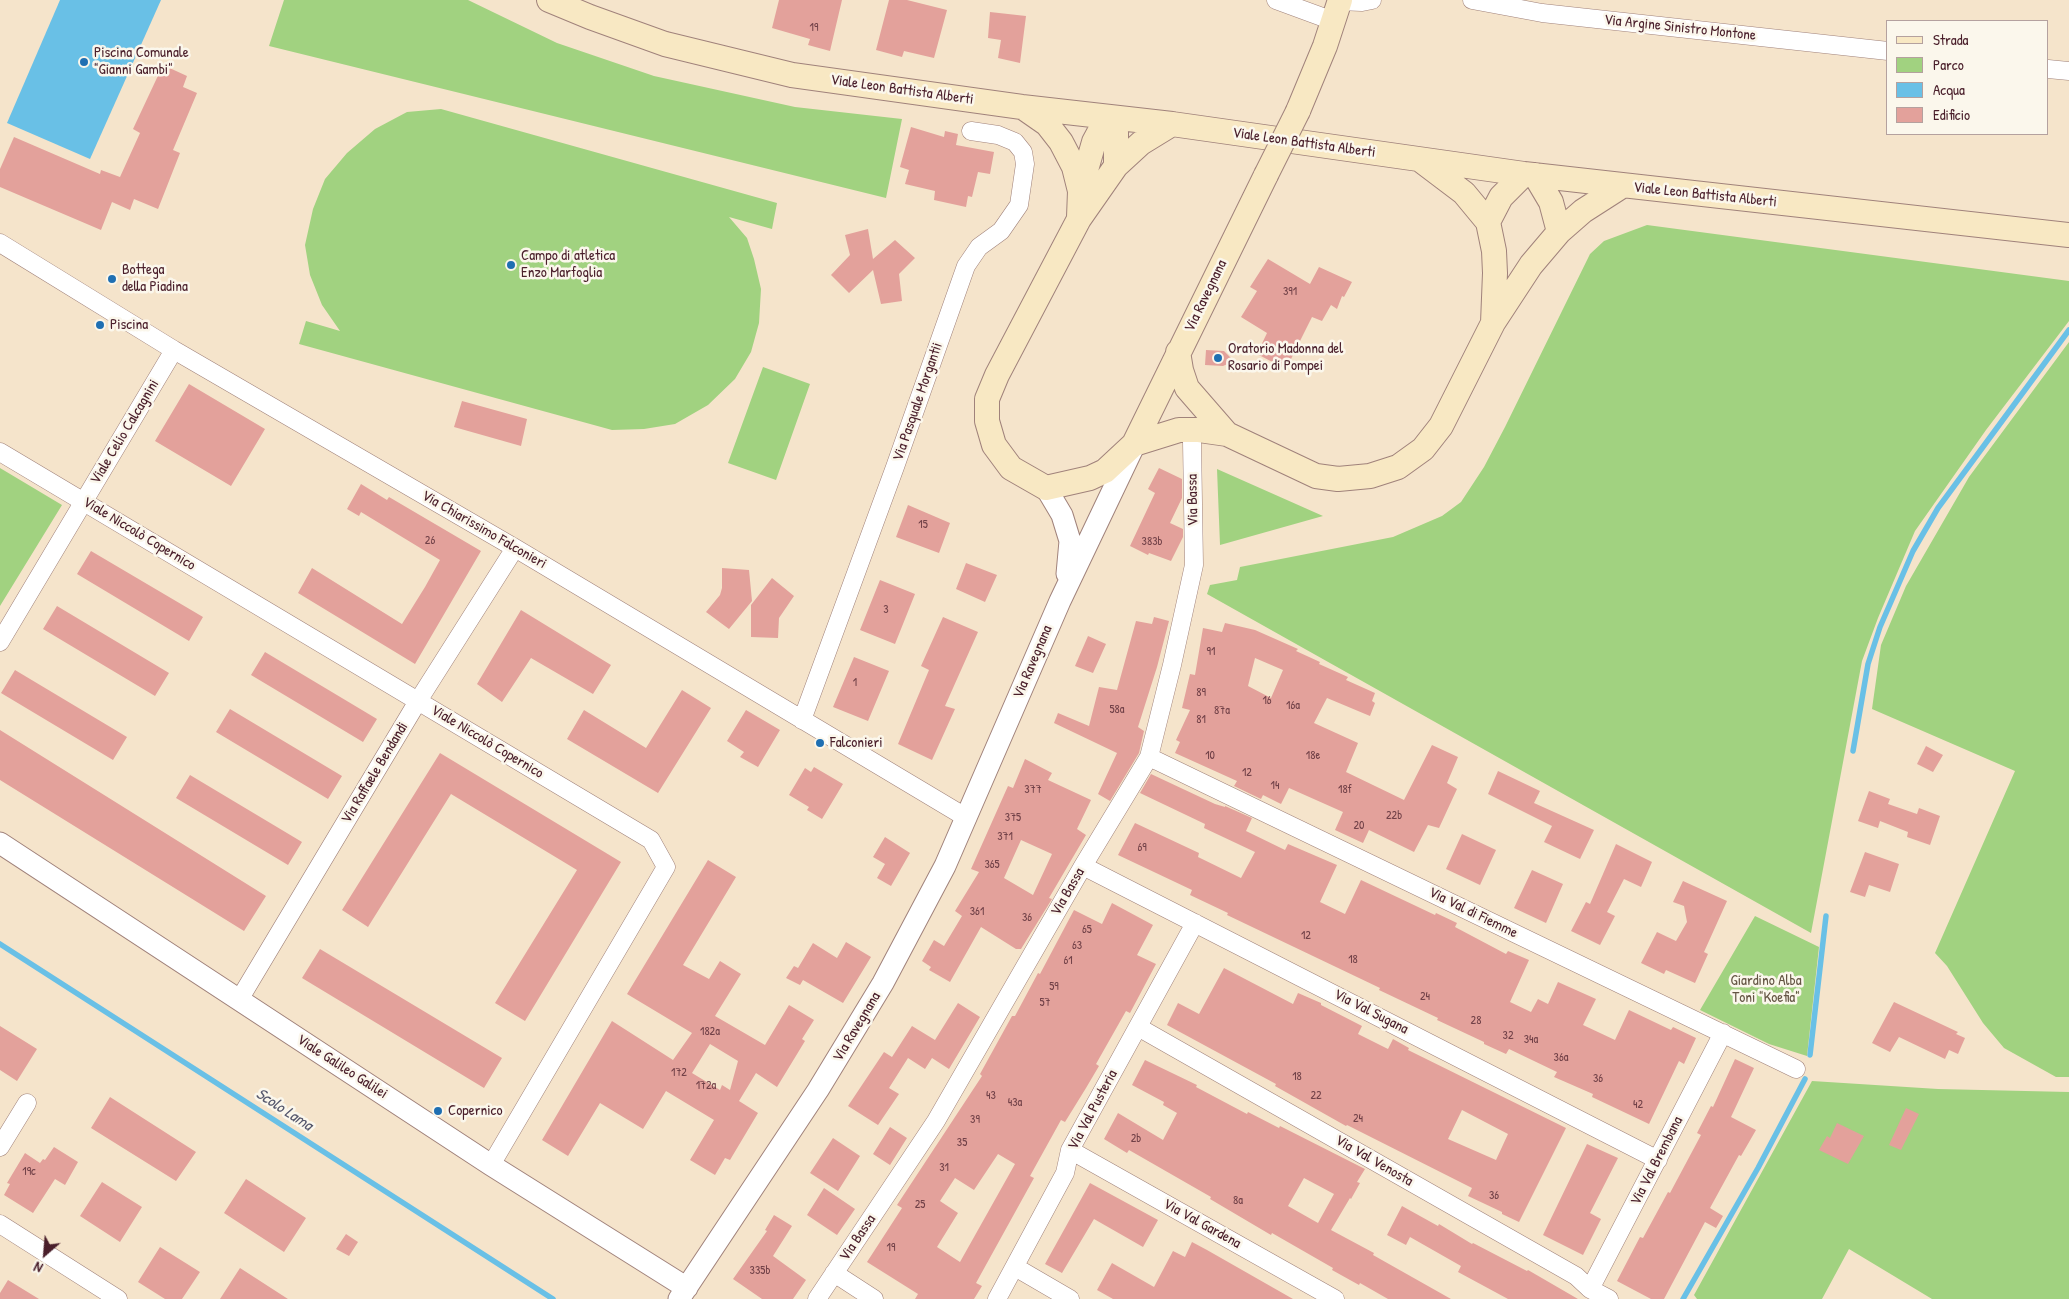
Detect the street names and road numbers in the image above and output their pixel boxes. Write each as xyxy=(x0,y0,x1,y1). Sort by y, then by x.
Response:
street label: Via Argine Sinistro Montone xyxy=(1603,11,1757,45)
street label: Viale Leon Battista Alberti xyxy=(829,71,975,109)
street label: Viale Leon Battista Alberti xyxy=(1231,124,1377,162)
street label: Viale Leon Battista Alberti xyxy=(1632,179,1778,211)
street label: Via Ravegnana xyxy=(1181,257,1231,335)
street label: Via Pasquale Morgantii xyxy=(889,340,947,464)
street label: Viale Celio Calcagnini xyxy=(87,376,163,488)
street label: Via Bassa xyxy=(1184,474,1202,526)
street label: Via Chiarissimo Falconieri xyxy=(418,487,550,573)
street label: Viale Niccolò Copernico xyxy=(79,493,199,575)
street label: Via Ravegnana xyxy=(1010,623,1056,701)
street label: Viale Niccolò Copernico xyxy=(427,701,547,783)
street label: Via Raffaele Bendandi xyxy=(338,719,412,827)
street label: Via Bassa xyxy=(1047,865,1089,919)
street label: Via Val di Fiemme xyxy=(1426,884,1520,942)
street label: Via Val Sugana xyxy=(1331,986,1411,1038)
street label: Via Ravegnana xyxy=(829,989,885,1065)
street label: Viale Galileo Galilei xyxy=(293,1031,391,1103)
street label: Via Val Pusteria xyxy=(1064,1067,1122,1153)
street label: Via Val Brembana xyxy=(1627,1114,1687,1208)
street label: Via Val Venosta xyxy=(1332,1131,1416,1191)
street label: Via Val Gardena xyxy=(1160,1195,1244,1253)
street label: Via Bassa xyxy=(836,1211,880,1265)

